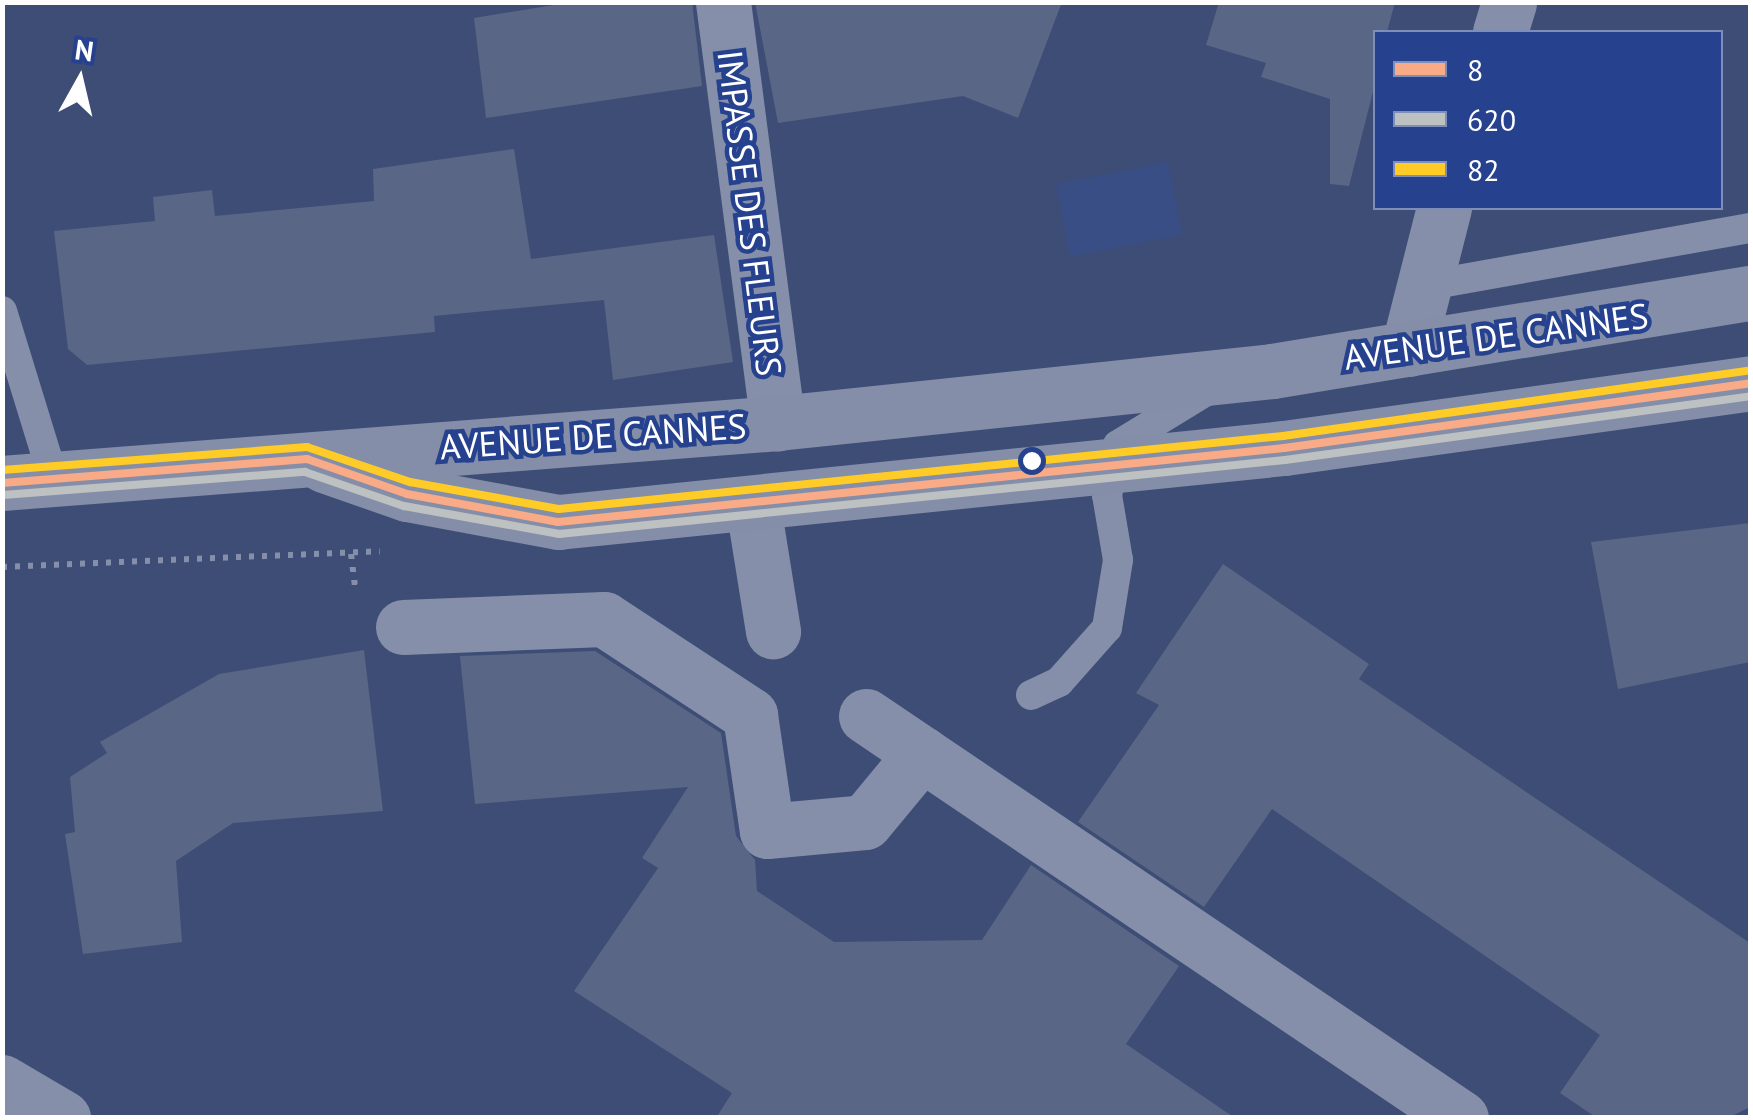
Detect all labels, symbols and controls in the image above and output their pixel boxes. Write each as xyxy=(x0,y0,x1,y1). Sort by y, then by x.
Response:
north arrow xyxy=(30,30,130,130)
text: N xyxy=(73,30,96,69)
legend xyxy=(1373,30,1723,210)
street label: IMPASSE DES FLEURS xyxy=(709,48,791,378)
text: 8 xyxy=(1467,50,1483,89)
text: 620 xyxy=(1467,100,1516,139)
text: 82 xyxy=(1467,150,1500,189)
street label: AVENUE DE CANNES xyxy=(1341,294,1651,378)
street label: AVENUE DE CANNES xyxy=(438,404,748,468)
unlabelled marker xyxy=(1022,451,1042,471)

